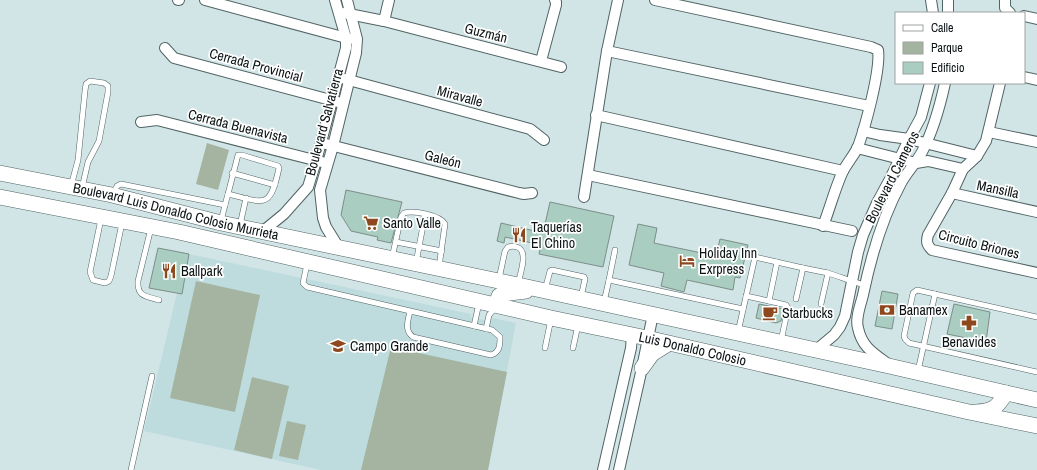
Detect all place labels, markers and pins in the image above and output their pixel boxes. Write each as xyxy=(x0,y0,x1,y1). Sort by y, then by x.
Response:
supermarket icon: Santo Valle xyxy=(362,214,380,232)
place label: Santo Valle xyxy=(383,214,441,232)
place label: Taquerías El Chino xyxy=(531,218,582,252)
restaurant icon: Taquerías El Chino xyxy=(510,226,528,244)
place label: Holiday Inn Exrpress xyxy=(699,244,757,278)
hotel icon: Holiday Inn Exrpress xyxy=(678,252,696,270)
restaurant icon: Ballpark xyxy=(160,262,178,280)
place label: Ballpark xyxy=(181,262,223,280)
bank icon: Banamex xyxy=(878,301,896,319)
place label: Banamex xyxy=(899,301,948,319)
cafe icon: Starbucks xyxy=(761,304,779,322)
place label: Starbucks xyxy=(782,304,833,322)
pharmacy icon: Benavides xyxy=(960,314,978,332)
place label: Benavides xyxy=(942,333,996,351)
school or university icon: Campo Grande xyxy=(329,337,347,355)
place label: Campo Grande xyxy=(350,337,428,355)

